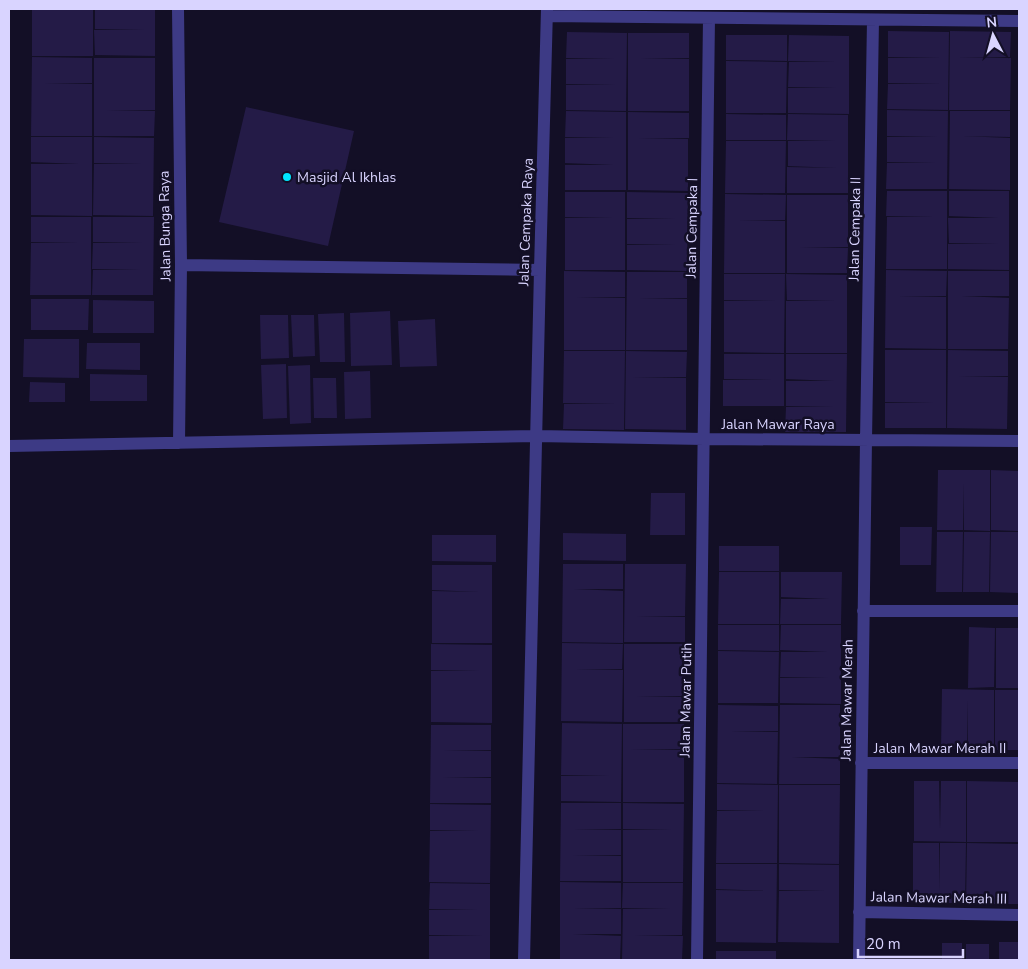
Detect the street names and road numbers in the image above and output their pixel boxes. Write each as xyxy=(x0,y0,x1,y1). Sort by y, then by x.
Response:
street label: Jalan Cempaka Raya xyxy=(514,158,538,287)
street label: Jalan Bunga Raya xyxy=(155,170,175,283)
street label: Jalan Cempaka II xyxy=(845,177,865,282)
street label: Jalan Cempaka I xyxy=(682,178,702,279)
street label: Jalan Mawar Raya xyxy=(720,415,835,434)
street label: Jalan Mawar Merah xyxy=(836,639,858,762)
street label: Jalan Mawar Putih xyxy=(675,642,697,759)
street label: Jalan Mawar Merah II xyxy=(873,739,1006,758)
street label: Jalan Mawar Merah III xyxy=(870,887,1007,909)

